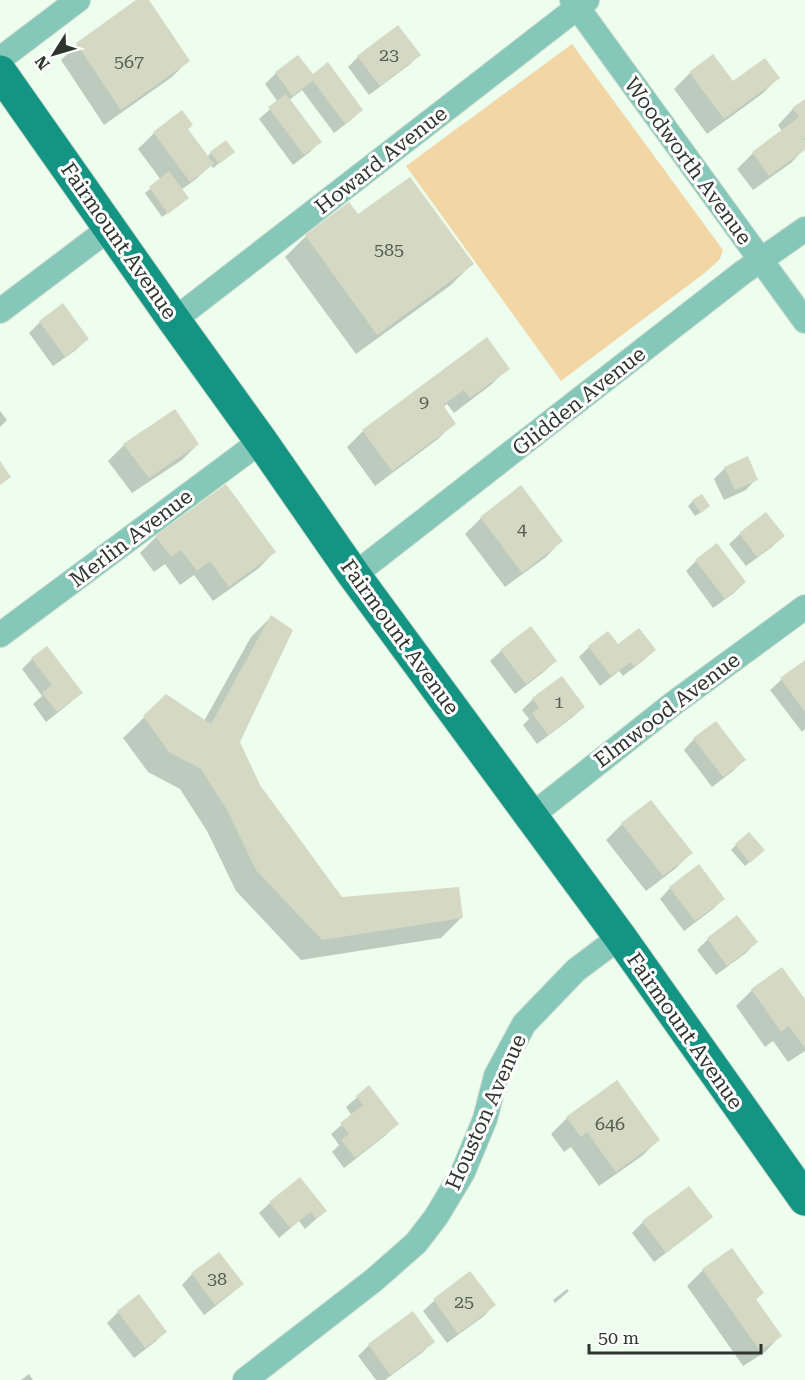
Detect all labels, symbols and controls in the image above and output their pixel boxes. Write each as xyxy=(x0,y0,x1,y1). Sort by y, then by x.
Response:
north arrow xyxy=(24,24,84,84)
house number: 23 xyxy=(379,44,399,65)
house number: 567 xyxy=(114,51,144,72)
text: N xyxy=(31,52,54,73)
street label: Woodworth Avenue xyxy=(619,73,757,249)
street label: Howard Avenue xyxy=(310,101,452,219)
street label: Fairmount Avenue xyxy=(56,158,182,324)
house number: 585 xyxy=(374,239,404,260)
street label: Glidden Avenue xyxy=(508,342,650,460)
house number: 9 xyxy=(419,391,429,412)
street label: Merlin Avenue xyxy=(65,484,197,592)
house number: 4 xyxy=(517,518,527,539)
street label: Fairmount Avenue xyxy=(336,555,464,719)
street label: Elmwood Avenue xyxy=(590,648,744,772)
house number: 1 xyxy=(554,691,564,712)
street label: Fairmount Avenue xyxy=(622,948,748,1114)
street label: Houston Avenue xyxy=(441,1030,531,1194)
house number: 646 xyxy=(595,1113,625,1134)
house number: 38 xyxy=(207,1268,227,1289)
house number: 25 xyxy=(454,1291,474,1312)
scale bar xyxy=(589,1317,762,1355)
text: 50 m xyxy=(598,1327,639,1348)

